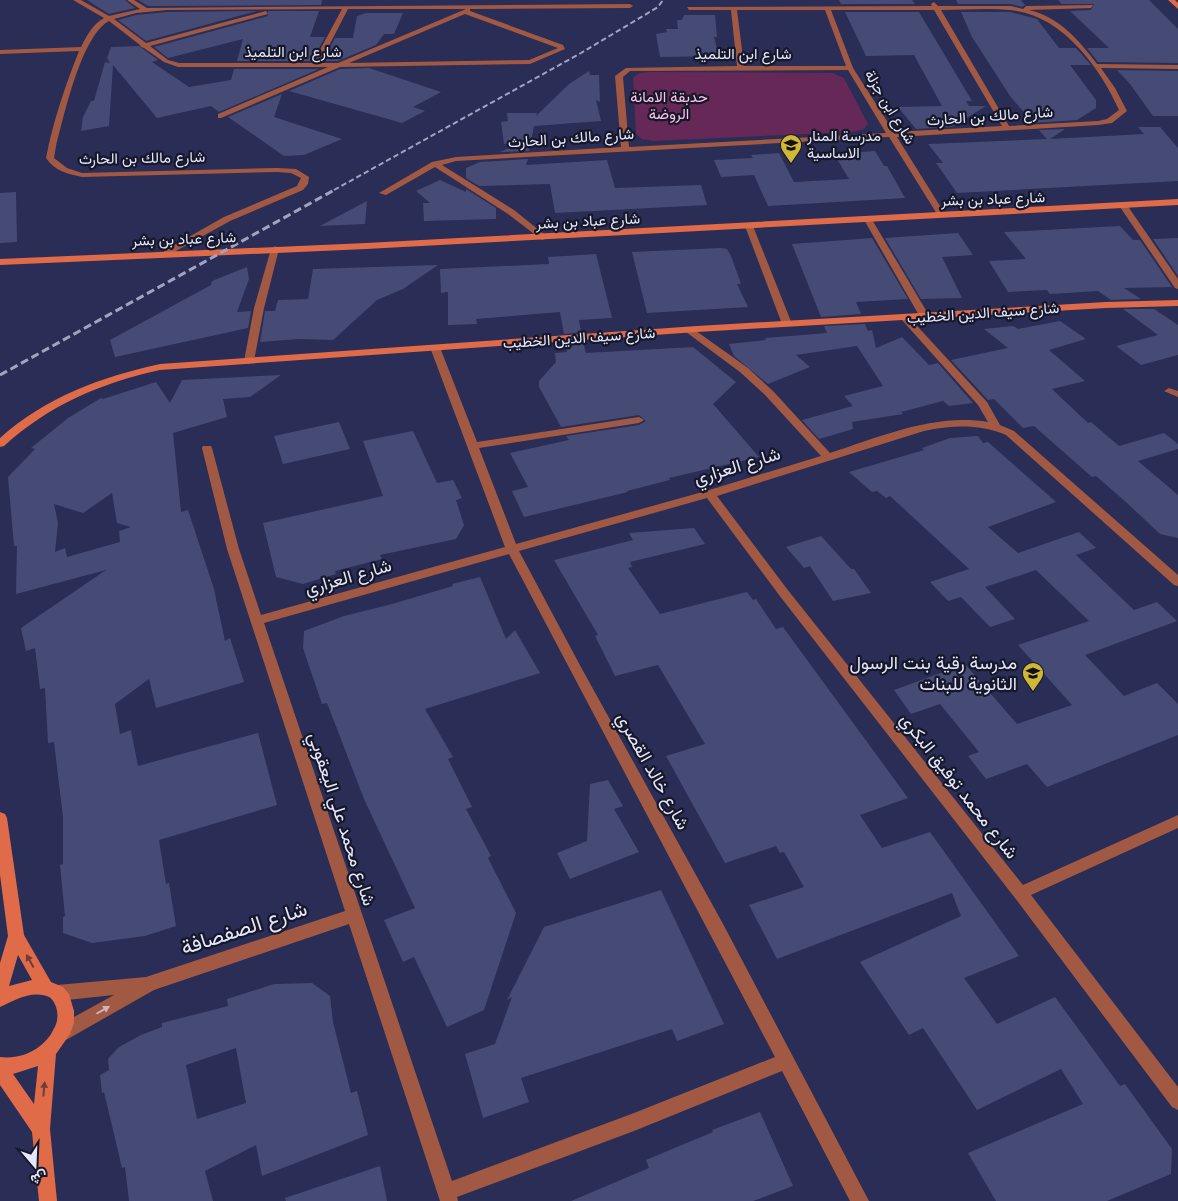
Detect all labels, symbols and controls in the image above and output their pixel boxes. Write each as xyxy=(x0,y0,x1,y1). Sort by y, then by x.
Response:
street label: شارع ابن التلميذ xyxy=(244,42,342,63)
street label: شارع ابن التلميذ xyxy=(694,44,792,65)
street label: شارع ابن جزلة xyxy=(859,66,920,149)
park label: حدبقة الامانة الروضة xyxy=(630,87,708,123)
street label: شارع مالك بن الحارث xyxy=(926,102,1054,131)
street label: شارع مالك بن الحارث xyxy=(507,124,635,153)
place label: مدرسة المنار الاساسية xyxy=(806,126,881,162)
school or university icon: مدرسة المنار الاساسية xyxy=(779,133,803,164)
street label: شارع مالك بن الحارث xyxy=(79,147,206,170)
street label: شارع عباد بن بشر xyxy=(939,187,1046,212)
street label: شارع عباد بن بشر xyxy=(534,208,641,235)
street label: شارع عباد بن بشر xyxy=(130,227,237,252)
street label: شارع سيف الدين الخطيب xyxy=(906,298,1060,329)
street label: شارع سيف الدين الخطيب xyxy=(502,323,656,354)
street label: شارع العزاري xyxy=(691,441,784,493)
street label: شارع العزاري xyxy=(302,553,395,604)
place label: مدرسة رقية بنت الرسول الثانوية للبنات xyxy=(849,651,1017,695)
school or university icon: مدرسة رقية بنت الرسول الثانوية للبنات xyxy=(1021,661,1045,692)
street label: شارع خالد القصري xyxy=(608,708,695,835)
street label: شارع محمد توفيق البكري xyxy=(892,708,1024,866)
street label: شارع محمد علي اليعقوبي xyxy=(300,729,381,910)
street label: شارع الصفصافة xyxy=(177,894,311,962)
one-way arrow xyxy=(26,954,34,969)
one-way arrow xyxy=(96,1006,109,1015)
one-way arrow xyxy=(41,1081,49,1097)
north arrow xyxy=(10,1141,60,1191)
text: ش xyxy=(28,1167,50,1190)

